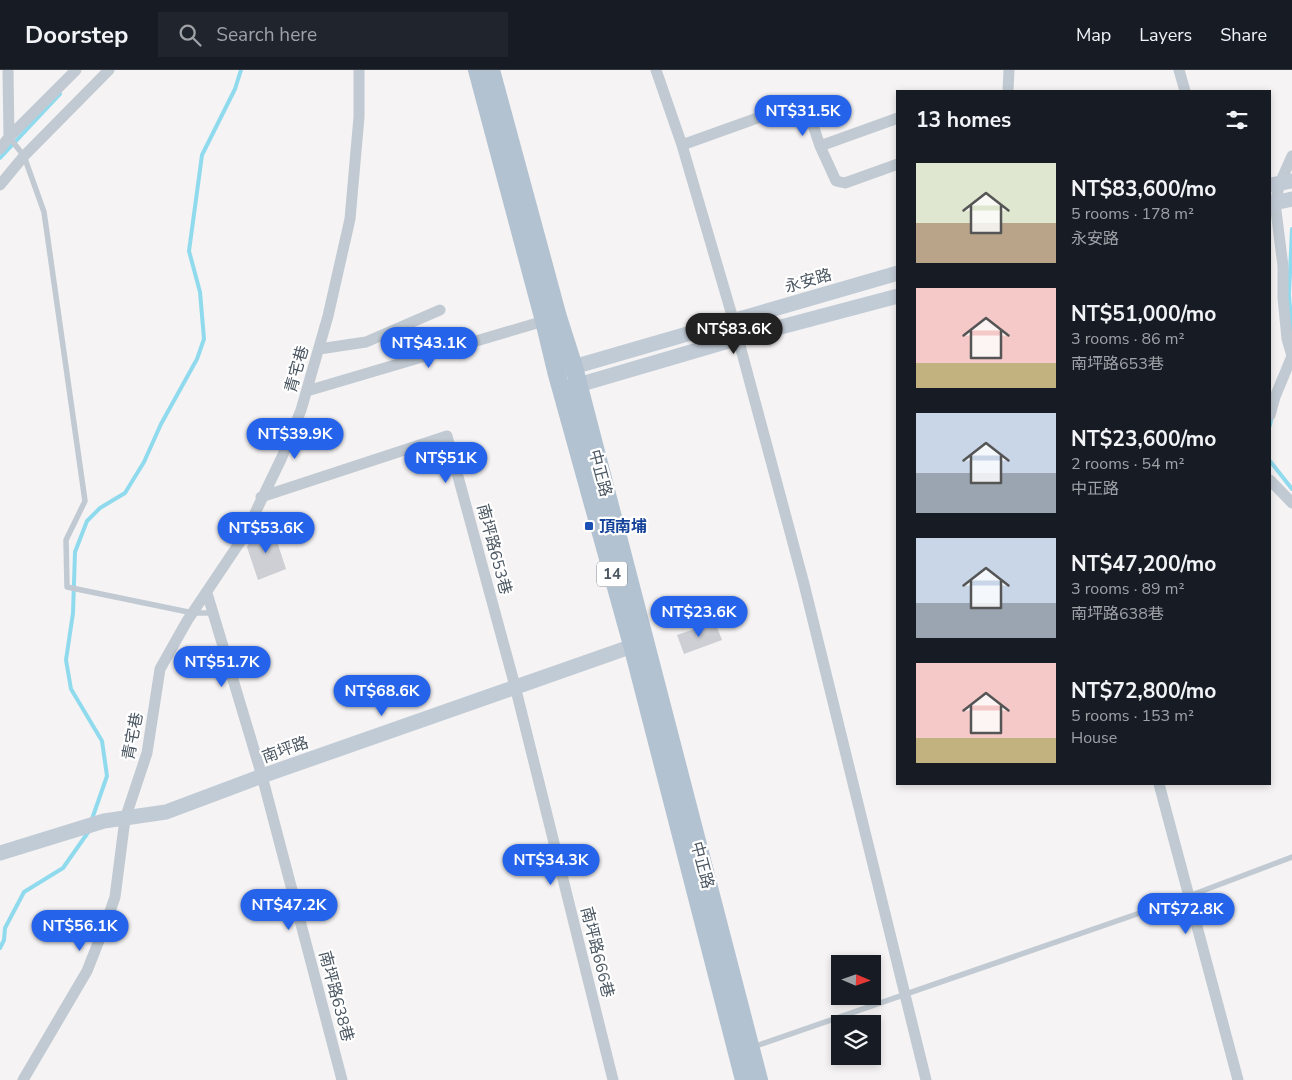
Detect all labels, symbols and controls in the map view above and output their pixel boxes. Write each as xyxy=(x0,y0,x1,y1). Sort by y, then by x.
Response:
search box xyxy=(158,12,508,57)
text: Doorstep xyxy=(25,19,128,51)
icon: search xyxy=(176,21,204,49)
text: Search here xyxy=(216,22,317,48)
text: Map xyxy=(1076,23,1111,47)
text: Layers xyxy=(1139,23,1192,47)
text: Share xyxy=(1220,23,1267,47)
pin: NT$31.5K xyxy=(751,94,855,137)
text: NT$31.5K xyxy=(766,100,840,122)
text: 13 homes xyxy=(916,106,1011,134)
icon: filters xyxy=(1223,106,1251,134)
text: NT$83,600/mo xyxy=(1071,175,1216,203)
icon: home xyxy=(956,183,1016,243)
text: 5 rooms · 178 m² xyxy=(1071,203,1194,225)
text: 永安路 xyxy=(1071,228,1119,250)
street label: 永安路 xyxy=(782,264,834,298)
text: NT$51,000/mo xyxy=(1071,300,1216,328)
icon: home xyxy=(956,308,1016,368)
pin: NT$83.6K xyxy=(682,312,786,355)
text: NT$83.6K xyxy=(697,318,771,340)
pin: NT$43.1K xyxy=(377,326,481,369)
text: 3 rooms · 86 m² xyxy=(1071,328,1184,350)
text: NT$43.1K xyxy=(392,332,466,354)
street label: 青宅巷 xyxy=(280,343,314,395)
text: 南坪路653巷 xyxy=(1071,353,1164,375)
pin: NT$39.9K xyxy=(243,418,347,460)
text: NT$39.9K xyxy=(258,423,332,445)
text: NT$23,600/mo xyxy=(1071,425,1216,453)
icon: home xyxy=(956,433,1016,493)
pin: NT$51K xyxy=(405,442,487,484)
text: NT$51K xyxy=(415,447,477,469)
street label: 中正路 xyxy=(583,447,617,499)
text: 2 rooms · 54 m² xyxy=(1071,453,1184,475)
text: 中正路 xyxy=(1071,478,1119,500)
street label: 南坪路653巷 xyxy=(471,502,517,597)
pin: NT$53.6K xyxy=(214,512,318,554)
place label: 頂南埔 xyxy=(599,516,647,538)
text: NT$53.6K xyxy=(229,517,303,539)
marker: 頂南埔 xyxy=(583,520,595,532)
text: NT$47,200/mo xyxy=(1071,550,1216,578)
icon: home xyxy=(956,558,1016,618)
road number: 14 xyxy=(597,562,627,586)
text: 3 rooms · 89 m² xyxy=(1071,578,1184,600)
pin: NT$23.6K xyxy=(647,596,751,638)
text: NT$23.6K xyxy=(662,601,736,623)
text: 南坪路638巷 xyxy=(1071,603,1164,625)
pin: NT$51.7K xyxy=(170,646,274,688)
text: NT$51.7K xyxy=(185,651,259,673)
pin: NT$68.6K xyxy=(330,674,434,717)
text: NT$72,800/mo xyxy=(1071,677,1216,705)
text: NT$68.6K xyxy=(345,680,419,702)
icon: home xyxy=(956,683,1016,743)
text: 5 rooms · 153 m² xyxy=(1071,705,1194,727)
street label: 青宅巷 xyxy=(118,711,148,762)
text: House xyxy=(1071,727,1117,749)
street label: 南坪路 xyxy=(259,731,312,768)
street label: 中正路 xyxy=(685,839,719,891)
pin: NT$34.3K xyxy=(499,844,603,886)
text: NT$34.3K xyxy=(514,849,588,871)
pin: NT$47.2K xyxy=(237,888,341,931)
pin: NT$72.8K xyxy=(1134,892,1238,935)
text: NT$47.2K xyxy=(252,894,326,916)
text: NT$72.8K xyxy=(1149,898,1223,920)
street label: 南坪路666巷 xyxy=(575,905,619,1000)
pin: NT$56.1K xyxy=(28,910,132,952)
text: NT$56.1K xyxy=(43,915,117,937)
street label: 南坪路638巷 xyxy=(313,949,359,1044)
north arrow xyxy=(831,955,881,1005)
map controls xyxy=(831,955,881,1065)
button: layers xyxy=(831,1015,881,1065)

